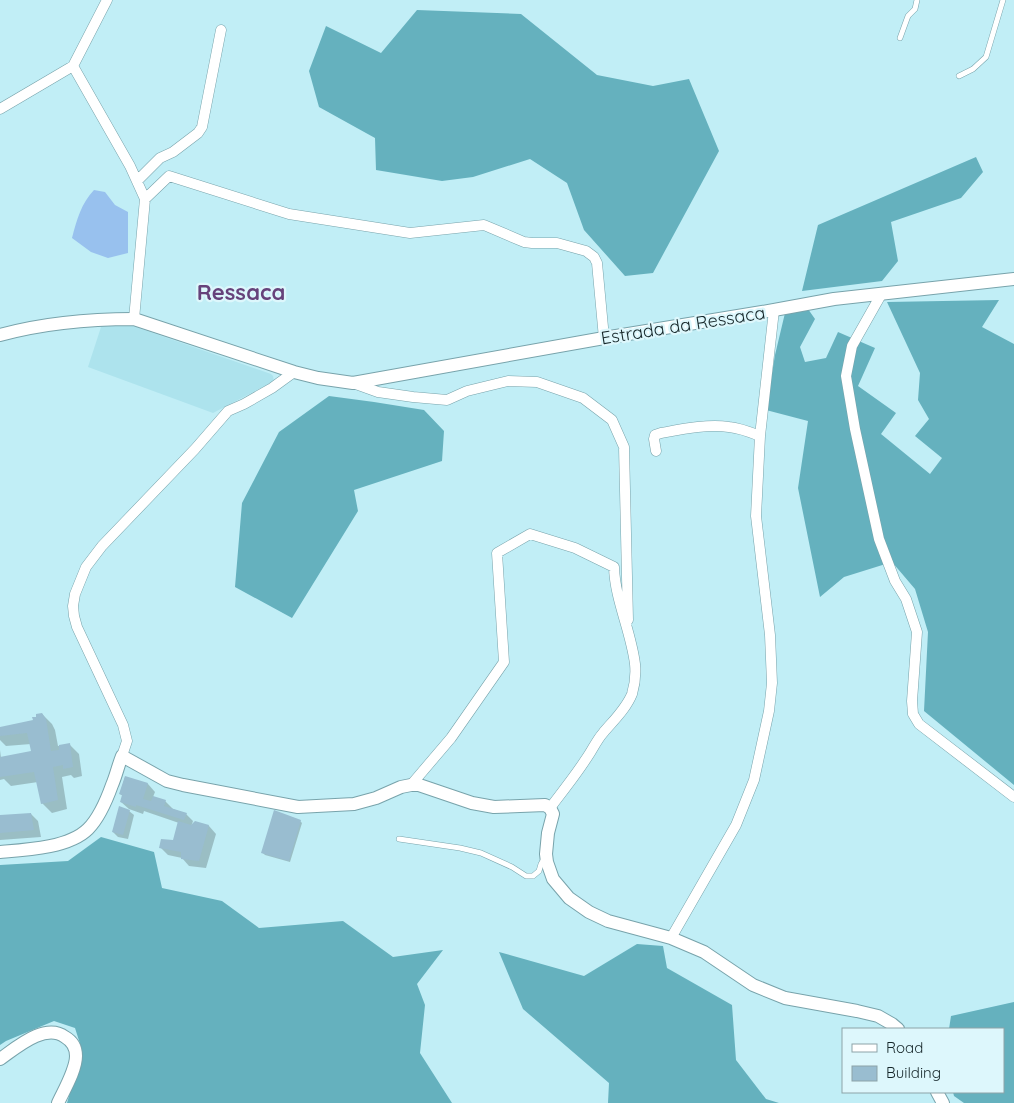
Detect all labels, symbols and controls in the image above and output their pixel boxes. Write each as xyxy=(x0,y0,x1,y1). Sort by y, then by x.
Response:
district label: Ressaca xyxy=(197,278,285,306)
street label: Estrada da Ressaca xyxy=(599,301,767,349)
legend xyxy=(842,1028,1004,1093)
text: Road xyxy=(886,1038,923,1057)
text: Building xyxy=(886,1063,941,1082)

